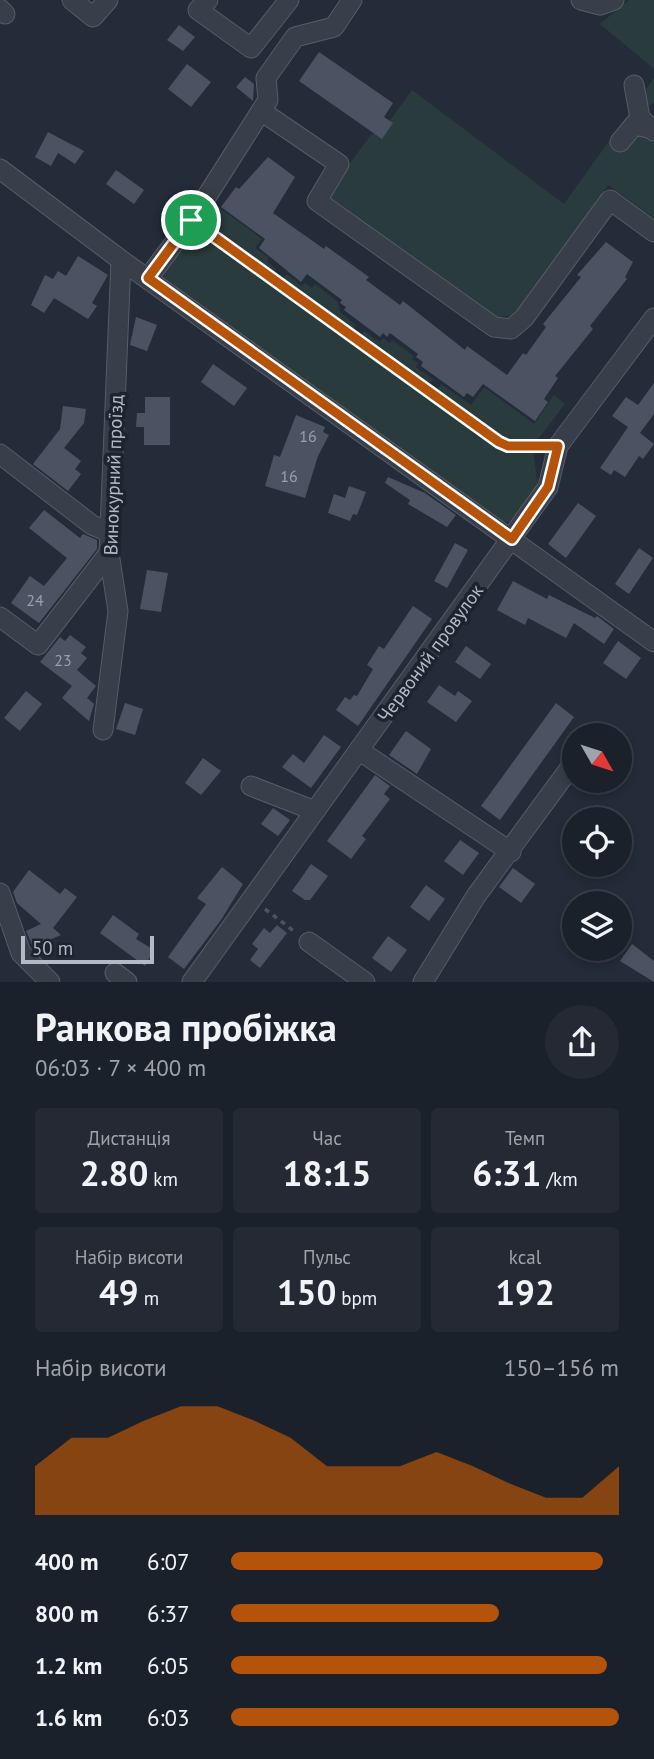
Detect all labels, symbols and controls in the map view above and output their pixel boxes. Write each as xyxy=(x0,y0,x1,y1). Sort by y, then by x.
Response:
pin xyxy=(161,190,221,250)
icon: arrive xyxy=(172,201,210,239)
street label: Винокурний проїзд xyxy=(98,394,128,556)
house number: 16 xyxy=(299,426,317,446)
house number: 16 xyxy=(280,466,298,486)
street label: Червоний провулок xyxy=(372,579,488,727)
house number: 24 xyxy=(26,590,44,610)
house number: 23 xyxy=(54,650,72,670)
north arrow xyxy=(562,723,632,793)
map controls xyxy=(562,723,632,961)
button: locate xyxy=(562,807,632,877)
button: layers xyxy=(562,891,632,961)
scale bar xyxy=(21,933,154,965)
text: 50 m xyxy=(32,936,73,960)
text: Ранкова пробіжка xyxy=(35,1002,337,1051)
button: share xyxy=(545,1005,619,1079)
text: 06:03 · 7 × 400 m xyxy=(35,1053,206,1082)
text: Дистанція xyxy=(87,1126,171,1150)
text: Час xyxy=(312,1126,342,1150)
text: Темп xyxy=(505,1126,545,1150)
text: 2.80 xyxy=(80,1150,148,1196)
text: 18:15 xyxy=(283,1150,371,1196)
text: 6:31 xyxy=(472,1150,541,1196)
text: km xyxy=(148,1167,178,1191)
text: /km xyxy=(541,1167,578,1191)
text: Набір висоти xyxy=(75,1245,183,1269)
text: Пульс xyxy=(303,1245,351,1269)
text: kcal xyxy=(509,1245,541,1269)
text: 49 xyxy=(99,1269,139,1315)
text: 150 xyxy=(277,1269,336,1315)
text: 192 xyxy=(495,1269,555,1315)
text: m xyxy=(139,1286,159,1310)
text: bpm xyxy=(336,1286,377,1310)
text: Набір висоти xyxy=(35,1353,167,1382)
text: 150–156 m xyxy=(504,1353,619,1382)
text: 400 m xyxy=(35,1547,98,1576)
text: 6:07 xyxy=(147,1547,190,1576)
text: 800 m xyxy=(35,1599,98,1628)
text: 6:37 xyxy=(147,1599,190,1628)
text: 1.2 km xyxy=(35,1651,102,1680)
text: 6:05 xyxy=(147,1651,190,1680)
text: 1.6 km xyxy=(35,1703,102,1732)
text: 6:03 xyxy=(147,1703,190,1732)

